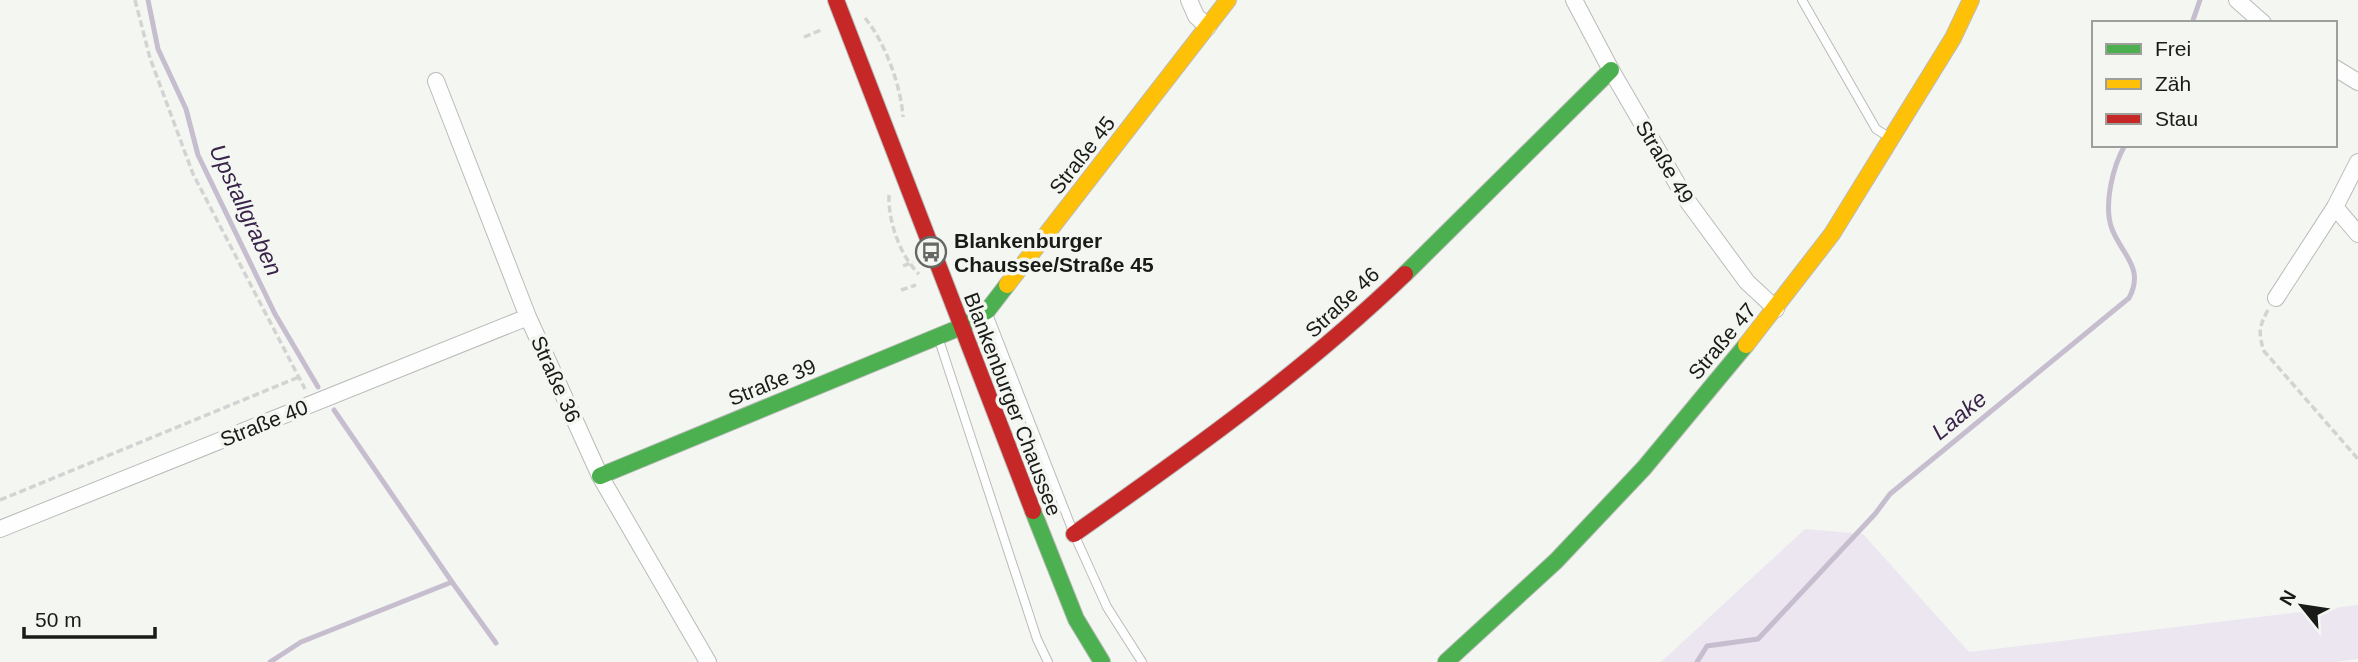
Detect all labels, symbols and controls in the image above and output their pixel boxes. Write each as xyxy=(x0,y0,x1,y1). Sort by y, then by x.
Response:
legend xyxy=(2092,21,2337,147)
text: Frei xyxy=(2155,37,2191,60)
text: Zäh xyxy=(2155,72,2191,95)
text: Stau xyxy=(2155,107,2198,130)
street label: Straße 45 xyxy=(1045,112,1119,198)
street label: Straße 49 xyxy=(1631,117,1699,207)
water label: Upstallgraben xyxy=(204,140,288,280)
place label: Blankenburger Chaussee/Straße 45 xyxy=(954,229,1154,276)
bus stop icon: Blankenburger Chaussee/Straße 45 xyxy=(914,235,948,269)
street label: Straße 46 xyxy=(1300,262,1384,342)
street label: Blankenburger Chaussee xyxy=(960,289,1066,519)
street label: Straße 47 xyxy=(1684,298,1760,384)
street label: Straße 36 xyxy=(527,332,585,426)
street label: Straße 39 xyxy=(725,354,819,410)
water label: Laake xyxy=(1926,385,1992,445)
street label: Straße 40 xyxy=(217,395,311,451)
north arrow xyxy=(2267,571,2337,641)
text: N xyxy=(2275,587,2300,609)
scale bar xyxy=(24,596,156,640)
text: 50 m xyxy=(35,608,82,631)

